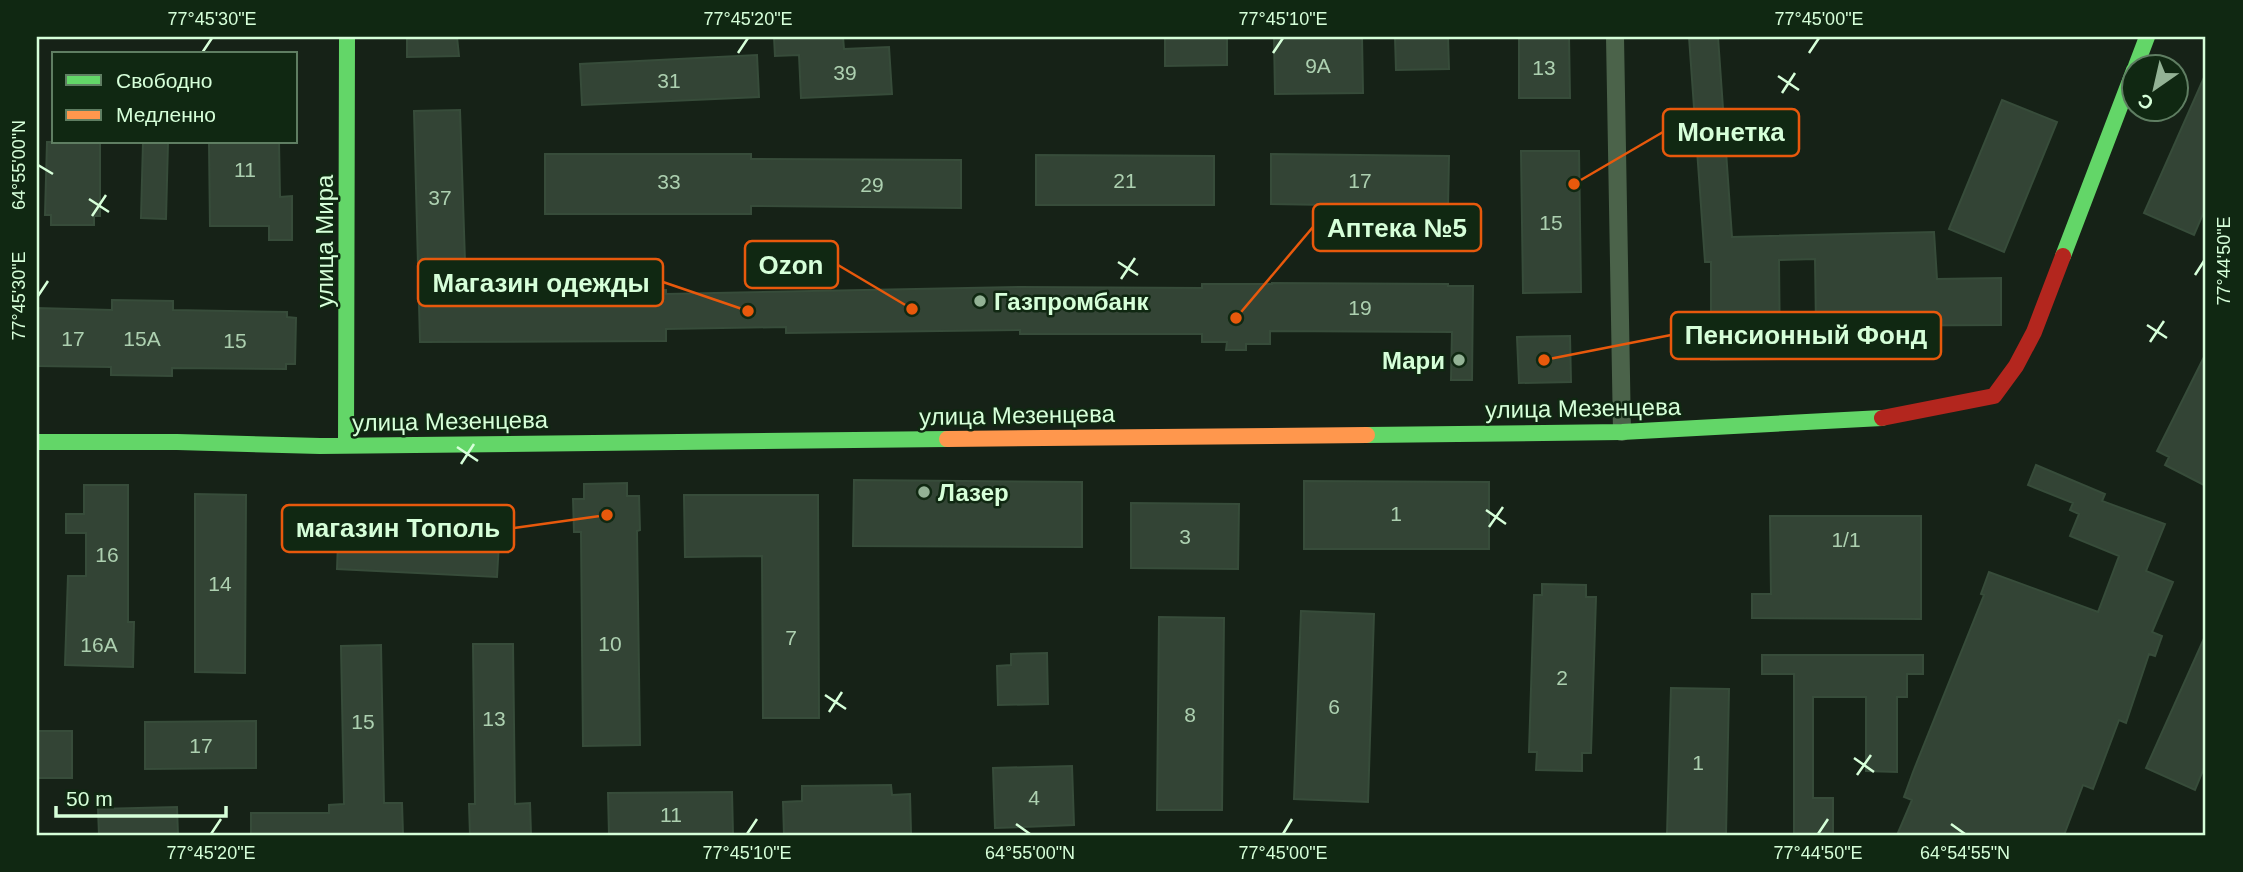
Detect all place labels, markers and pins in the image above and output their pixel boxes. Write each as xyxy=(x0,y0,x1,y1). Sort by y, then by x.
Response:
callout: Монетка xyxy=(1663,109,1799,156)
callout: Аптека №5 xyxy=(1313,204,1481,251)
callout: Ozon xyxy=(745,241,838,288)
callout: Магазин одежды xyxy=(418,259,663,306)
place label: Газпромбанк xyxy=(994,288,1149,315)
marker: Газпромбанк xyxy=(972,293,988,309)
callout: Пенсионный Фонд xyxy=(1671,312,1941,359)
place label: Мари xyxy=(1382,347,1445,374)
marker: Мари xyxy=(1451,352,1467,368)
place label: Лазер xyxy=(938,479,1009,506)
marker: Лазер xyxy=(916,484,932,500)
callout: магазин Тополь xyxy=(282,505,514,552)

